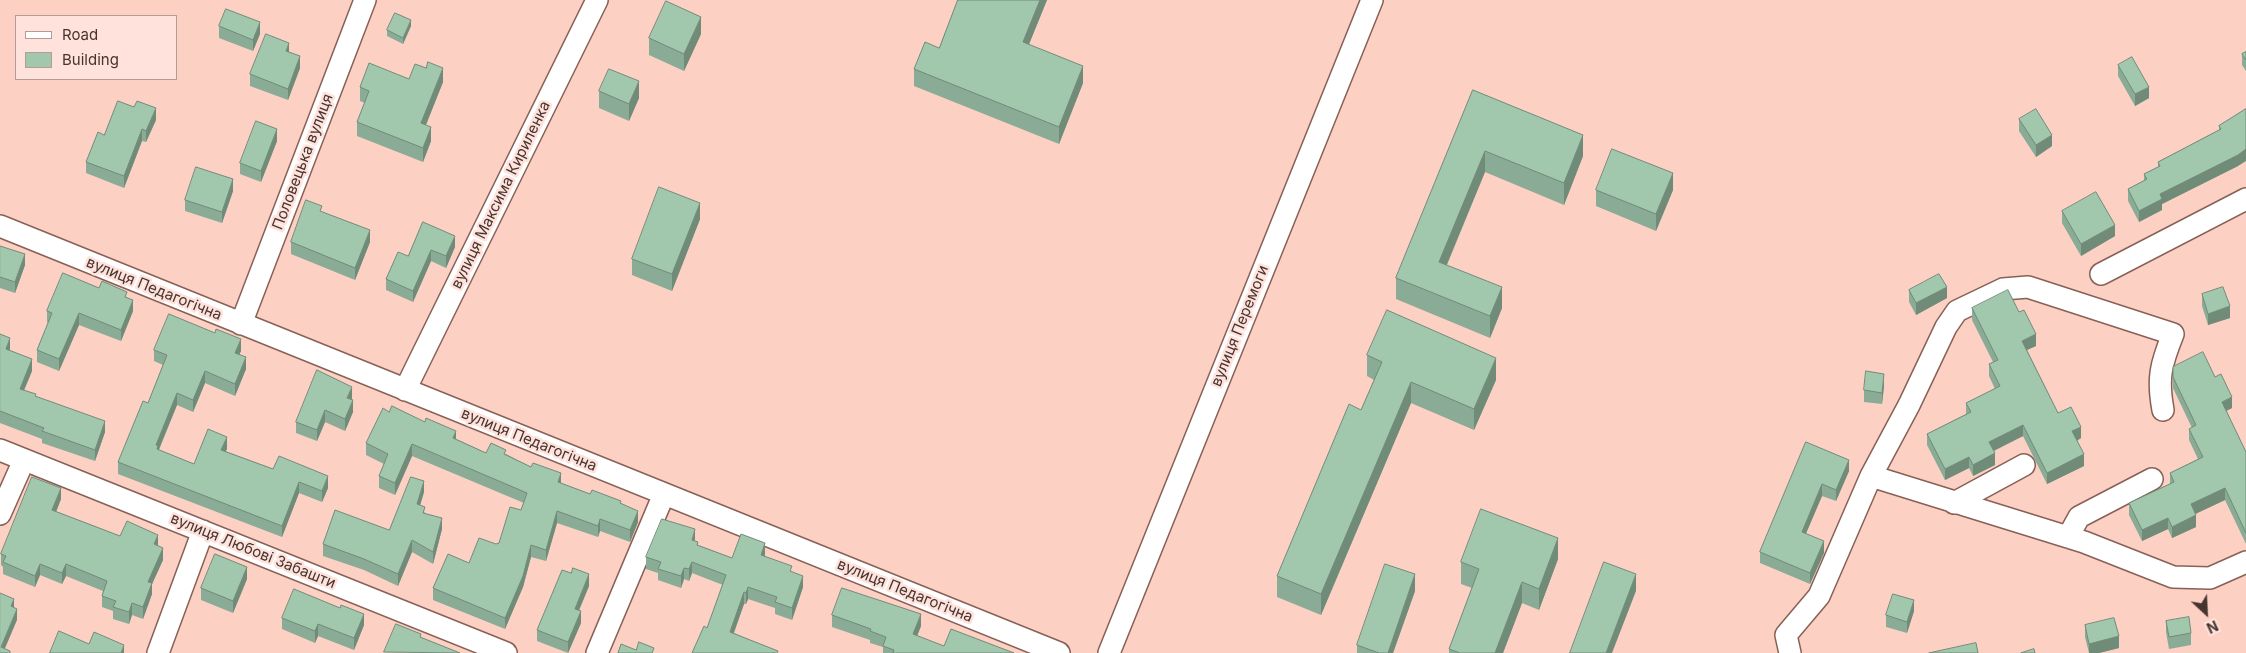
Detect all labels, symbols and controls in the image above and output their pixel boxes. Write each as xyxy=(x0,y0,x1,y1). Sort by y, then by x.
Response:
legend xyxy=(15,15,178,80)
text: Road xyxy=(62,25,98,44)
text: Building xyxy=(62,50,119,69)
street label: Половецька вулиця xyxy=(269,92,337,232)
street label: вулиця Максима Кириленка xyxy=(448,98,554,292)
street label: вулиця Педагогічна xyxy=(84,254,224,324)
street label: вулиця Перемоги xyxy=(1207,263,1273,389)
street label: вулиця Педагогічна xyxy=(459,405,599,475)
street label: вулиця Любові Забашти xyxy=(168,510,338,592)
street label: вулиця Педагогічна xyxy=(835,556,975,626)
north arrow xyxy=(2181,588,2231,638)
text: N xyxy=(2204,617,2221,637)

